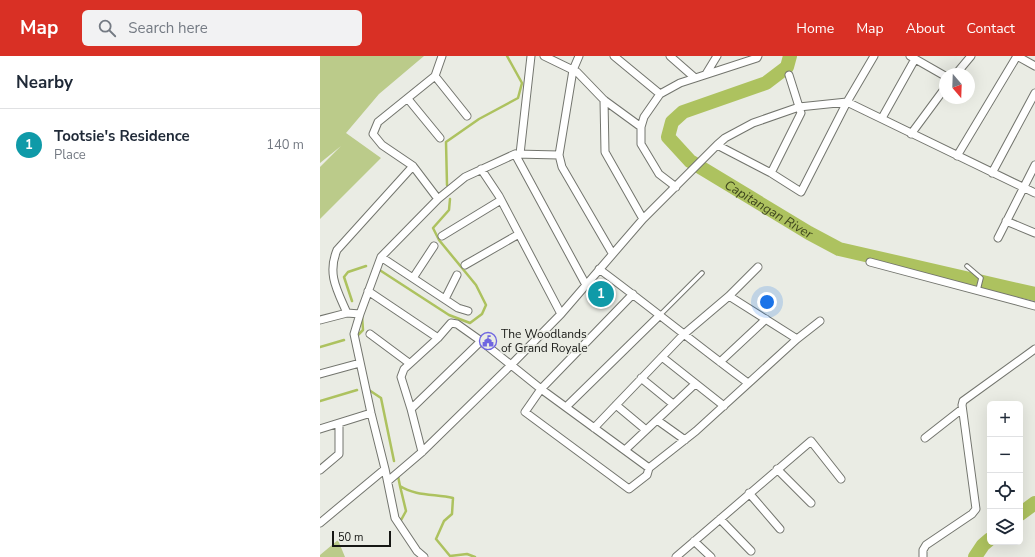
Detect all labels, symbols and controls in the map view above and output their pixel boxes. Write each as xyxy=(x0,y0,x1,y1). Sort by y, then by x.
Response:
search box xyxy=(82,10,362,46)
text: Map xyxy=(20,15,58,41)
icon: search xyxy=(96,17,118,39)
text: Search here xyxy=(128,18,208,38)
text: Home xyxy=(796,19,834,38)
text: Map xyxy=(856,19,884,38)
text: About xyxy=(906,19,945,38)
text: Contact xyxy=(967,19,1015,38)
north arrow xyxy=(939,68,975,104)
text: Nearby xyxy=(16,71,73,94)
text: Tootsie's Residence xyxy=(54,126,190,146)
text: 1 xyxy=(25,136,33,154)
text: 140 m xyxy=(266,136,304,154)
text: Place xyxy=(54,146,86,164)
water label: Capitangan River xyxy=(721,176,816,244)
pin: 1 xyxy=(588,279,614,309)
your location xyxy=(757,292,777,312)
place label: The Woodlands of Grand Royale xyxy=(501,326,588,356)
public building icon: The Woodlands of Grand Royale xyxy=(478,331,498,351)
map controls xyxy=(987,401,1023,545)
button: + xyxy=(987,401,1023,437)
button: − xyxy=(987,437,1023,473)
button: locate xyxy=(987,473,1023,509)
button: layers xyxy=(987,509,1023,545)
scale bar xyxy=(332,529,391,548)
text: 50 m xyxy=(338,530,363,545)

